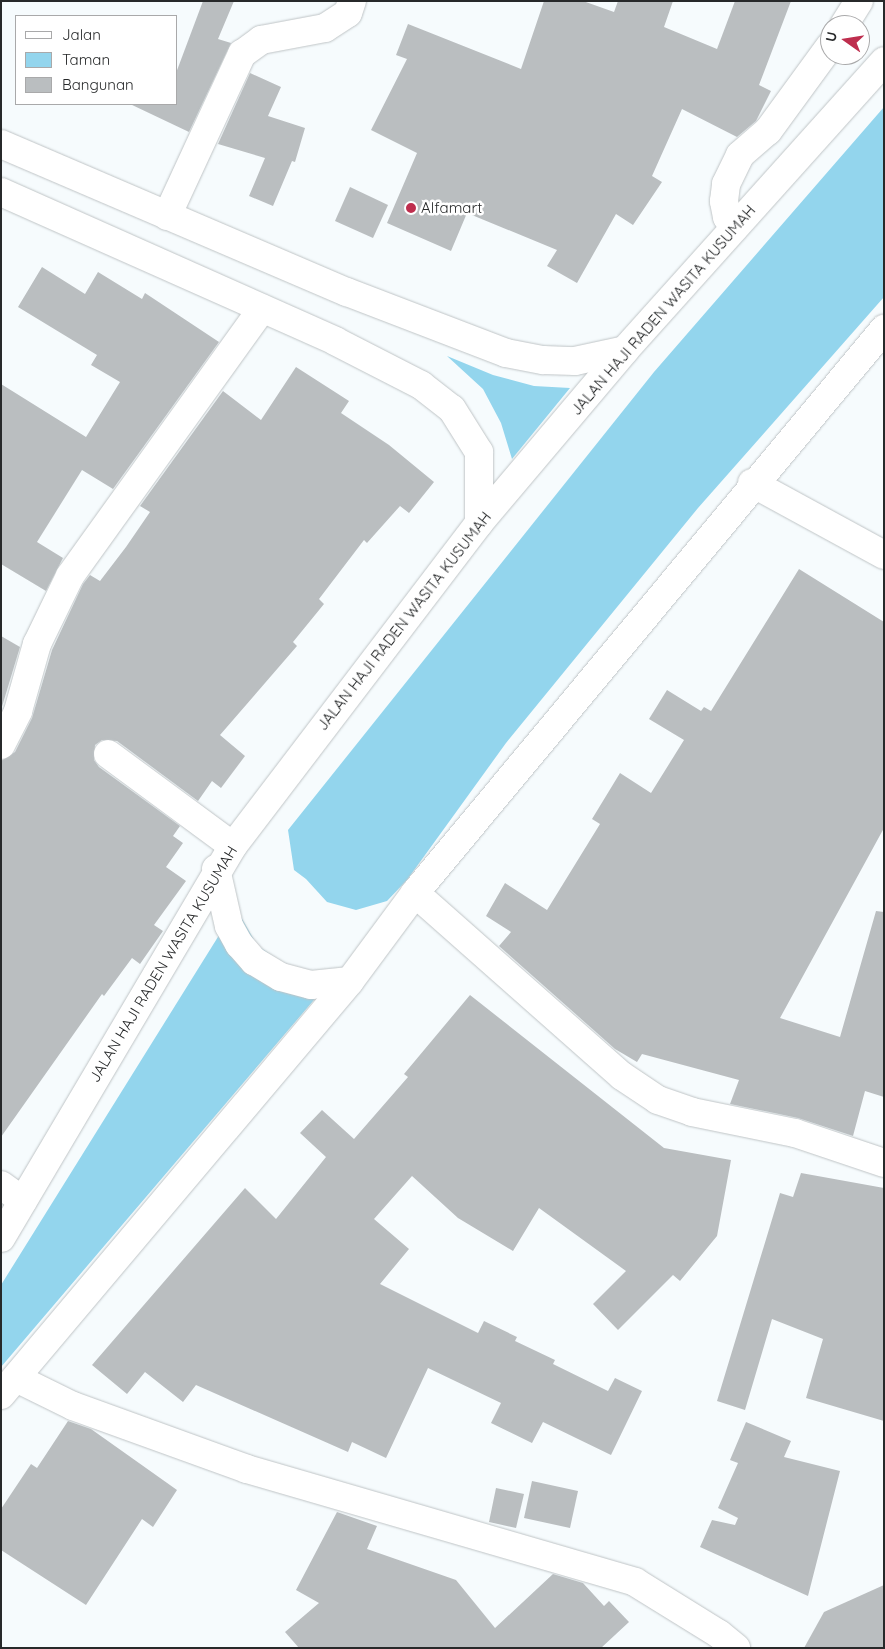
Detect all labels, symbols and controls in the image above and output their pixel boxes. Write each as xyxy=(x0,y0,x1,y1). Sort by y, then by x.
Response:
legend xyxy=(15,15,178,105)
north arrow xyxy=(820,15,870,65)
text: Jalan xyxy=(62,25,101,44)
text: U xyxy=(821,30,841,44)
text: Taman xyxy=(62,50,110,69)
text: Bangunan xyxy=(62,75,134,94)
place label: Alfamart xyxy=(421,199,482,217)
street label: JALAN HAJI RADEN WASITA KUSUMAH xyxy=(567,201,759,419)
marker: Alfamart xyxy=(405,202,417,214)
street label: JALAN HAJI RADEN WASITA KUSUMAH xyxy=(313,508,495,734)
street label: JALAN HAJI RADEN WASITA KUSUMAH xyxy=(85,843,241,1085)

